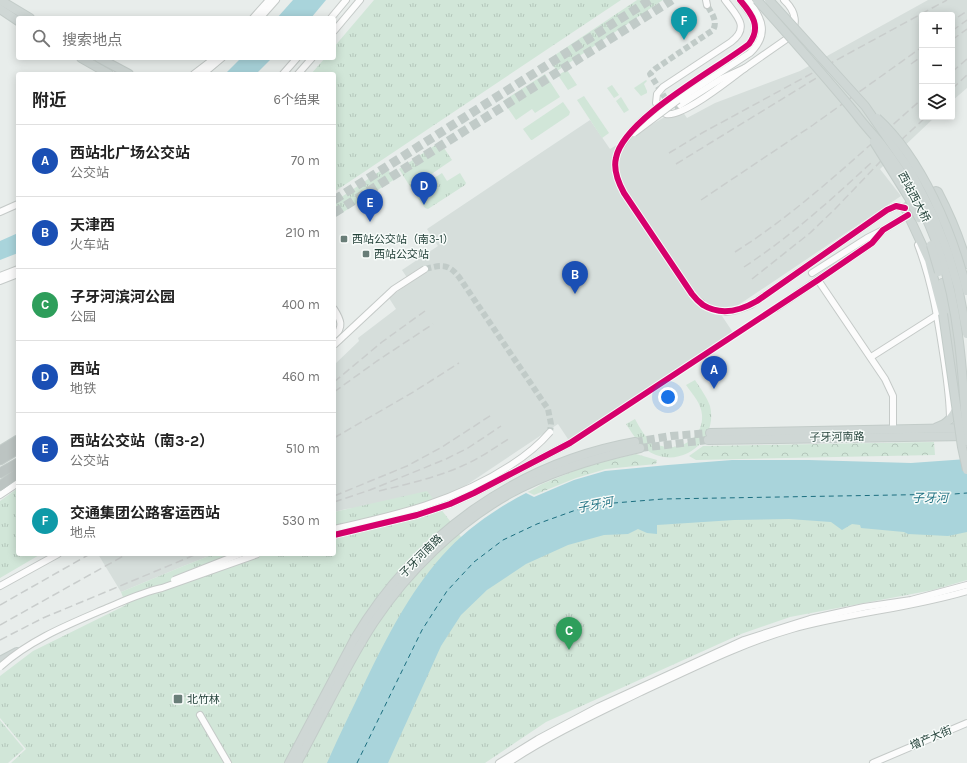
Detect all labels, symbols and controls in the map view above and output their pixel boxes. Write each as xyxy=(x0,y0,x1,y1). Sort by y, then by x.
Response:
pin: F xyxy=(671,7,697,40)
map controls xyxy=(919,12,955,120)
button: + xyxy=(919,12,955,48)
search box xyxy=(16,16,336,60)
icon: search xyxy=(30,27,52,49)
text: 搜索地点 xyxy=(62,31,122,49)
button: − xyxy=(919,48,955,84)
button: layers xyxy=(919,84,955,120)
text: 附近 xyxy=(32,90,66,110)
text: 6个结果 xyxy=(274,92,320,107)
text: 西站北广场公交站 xyxy=(70,144,190,162)
text: A xyxy=(41,153,49,168)
text: 70 m xyxy=(291,153,320,168)
text: 公交站 xyxy=(70,165,109,180)
street label: 西站西大桥 xyxy=(895,170,933,224)
pin: D xyxy=(411,172,437,205)
pin: E xyxy=(357,189,383,222)
text: 天津西 xyxy=(70,216,115,234)
text: B xyxy=(41,225,49,240)
text: 210 m xyxy=(285,225,320,240)
place label: 西站公交站（南3-1） xyxy=(352,233,454,246)
marker: 西站公交站（南3-1） xyxy=(339,234,349,244)
text: 火车站 xyxy=(70,237,109,252)
place label: 西站公交站 xyxy=(374,248,429,261)
marker: 西站公交站 xyxy=(361,249,371,259)
pin: B xyxy=(562,261,588,294)
text: 子牙河滨河公园 xyxy=(70,288,175,306)
text: C xyxy=(41,297,49,312)
text: 400 m xyxy=(282,297,320,312)
text: 公园 xyxy=(70,309,96,324)
pin: A xyxy=(701,356,727,389)
text: 西站 xyxy=(70,360,100,378)
text: D xyxy=(41,369,49,384)
text: 460 m xyxy=(282,369,320,384)
text: 地铁 xyxy=(70,381,96,396)
your location xyxy=(658,387,678,407)
street label: 子牙河南路 xyxy=(809,430,865,444)
text: 西站公交站（南3-2） xyxy=(70,432,214,450)
text: E xyxy=(41,441,49,456)
text: 510 m xyxy=(285,441,320,456)
text: 公交站 xyxy=(70,453,109,468)
water label: 子牙河 xyxy=(912,491,950,505)
water label: 子牙河 xyxy=(576,494,616,515)
text: 交通集团公路客运西站 xyxy=(70,504,220,522)
text: F xyxy=(41,513,49,528)
text: 530 m xyxy=(282,513,320,528)
text: 地点 xyxy=(70,525,96,540)
street label: 子牙河南路 xyxy=(397,532,445,580)
pin: C xyxy=(556,617,582,650)
marker: 北竹林 xyxy=(172,693,184,705)
place label: 北竹林 xyxy=(187,693,220,706)
street label: 增产大街 xyxy=(908,723,954,753)

